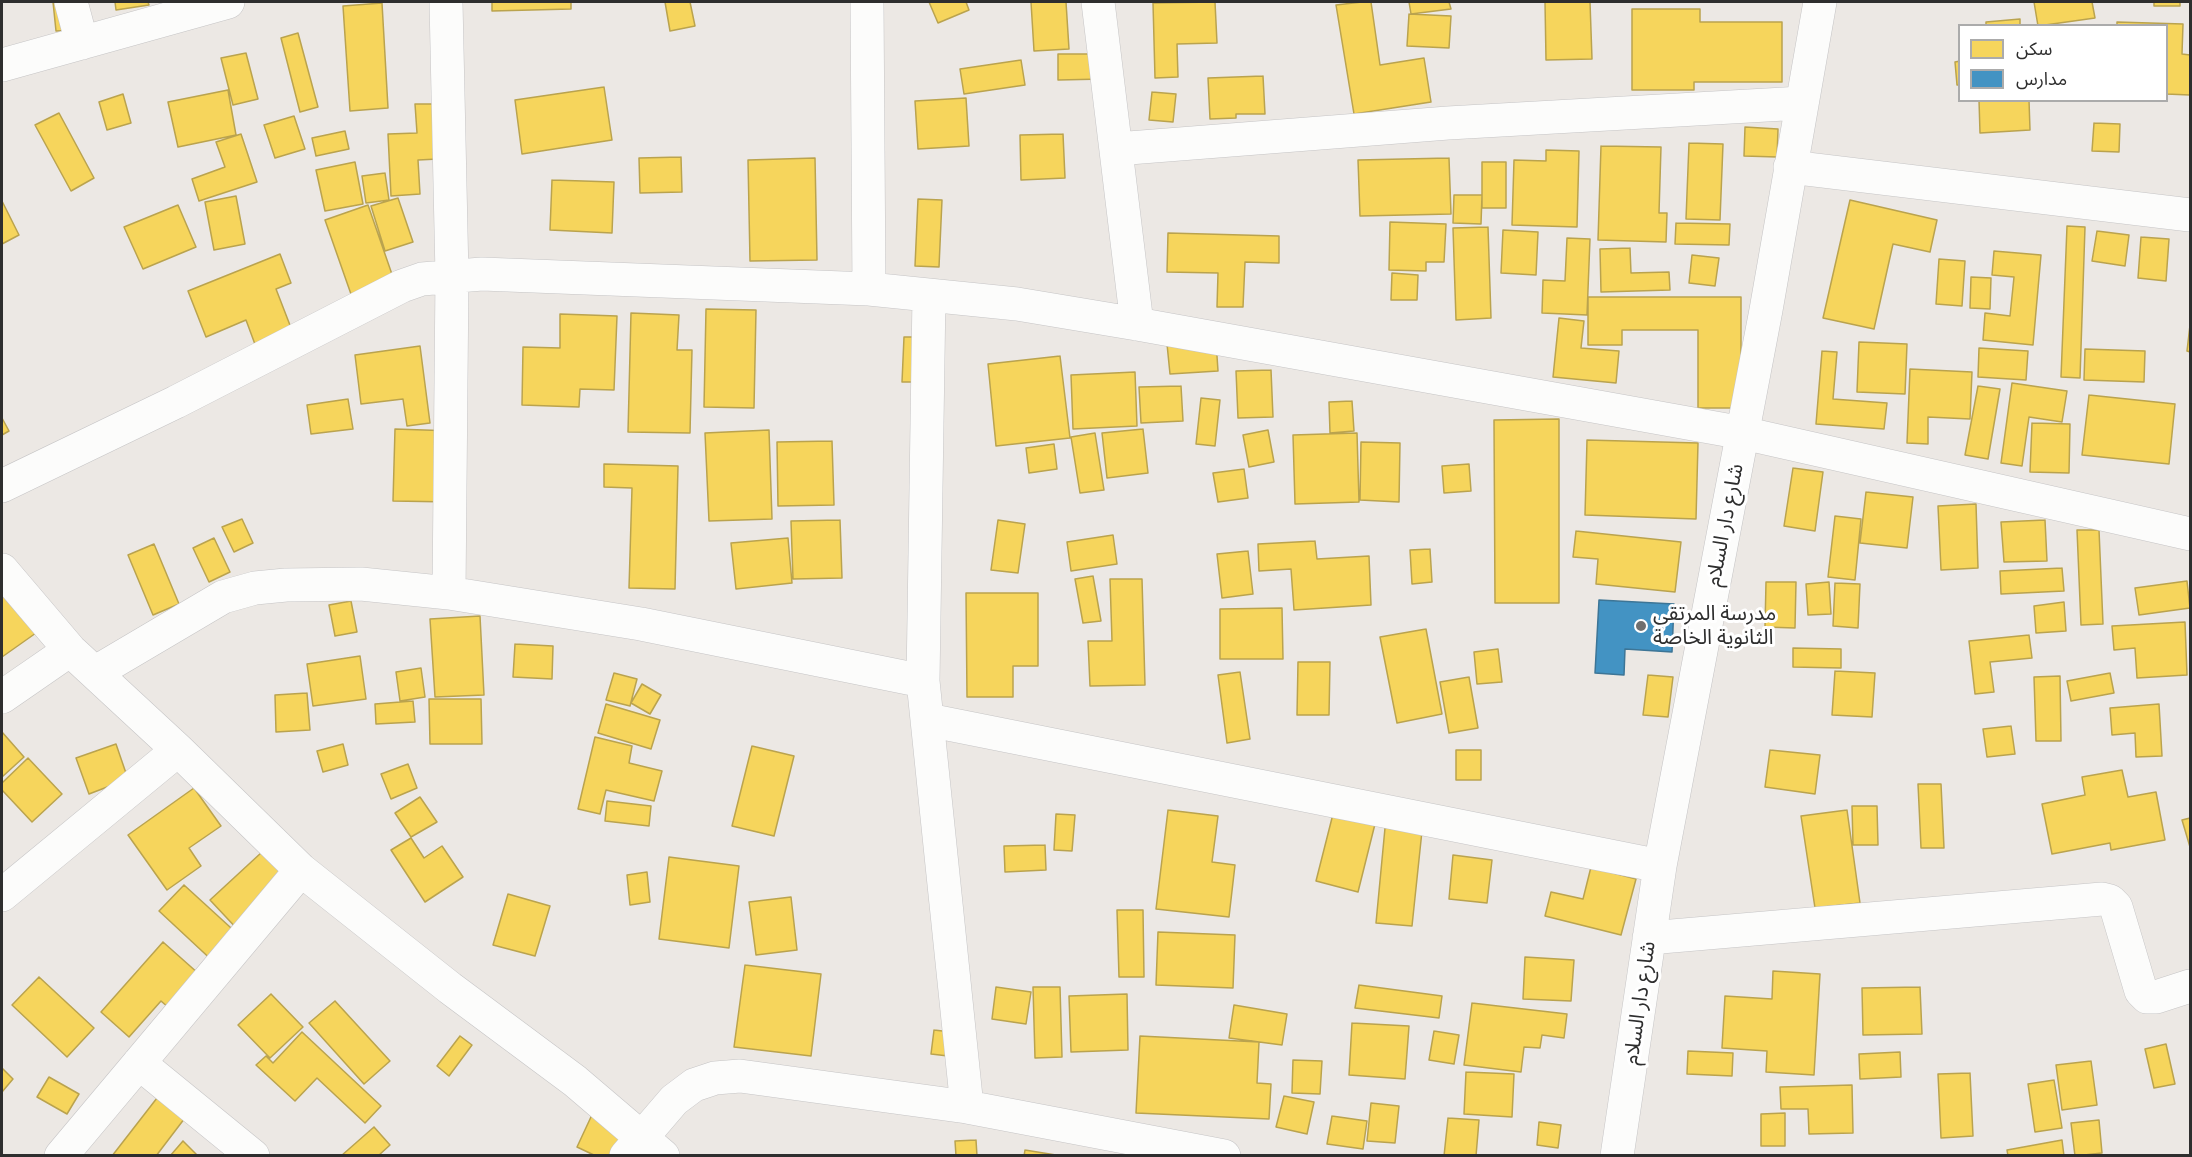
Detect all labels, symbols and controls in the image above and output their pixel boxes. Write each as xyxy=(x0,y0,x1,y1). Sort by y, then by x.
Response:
legend xyxy=(1958,24,2168,102)
text: سكن xyxy=(2016,37,2052,60)
text: مدارس xyxy=(2016,67,2067,90)
street label: شارع دار السلام xyxy=(1701,461,1749,589)
place label: مدرسة المرتقي الثانوية الخاصة xyxy=(1653,601,1776,651)
marker: مدرسة المرتقي الثانوية الخاصة xyxy=(1634,619,1648,633)
street label: شارع دار السلام xyxy=(1619,940,1661,1066)

